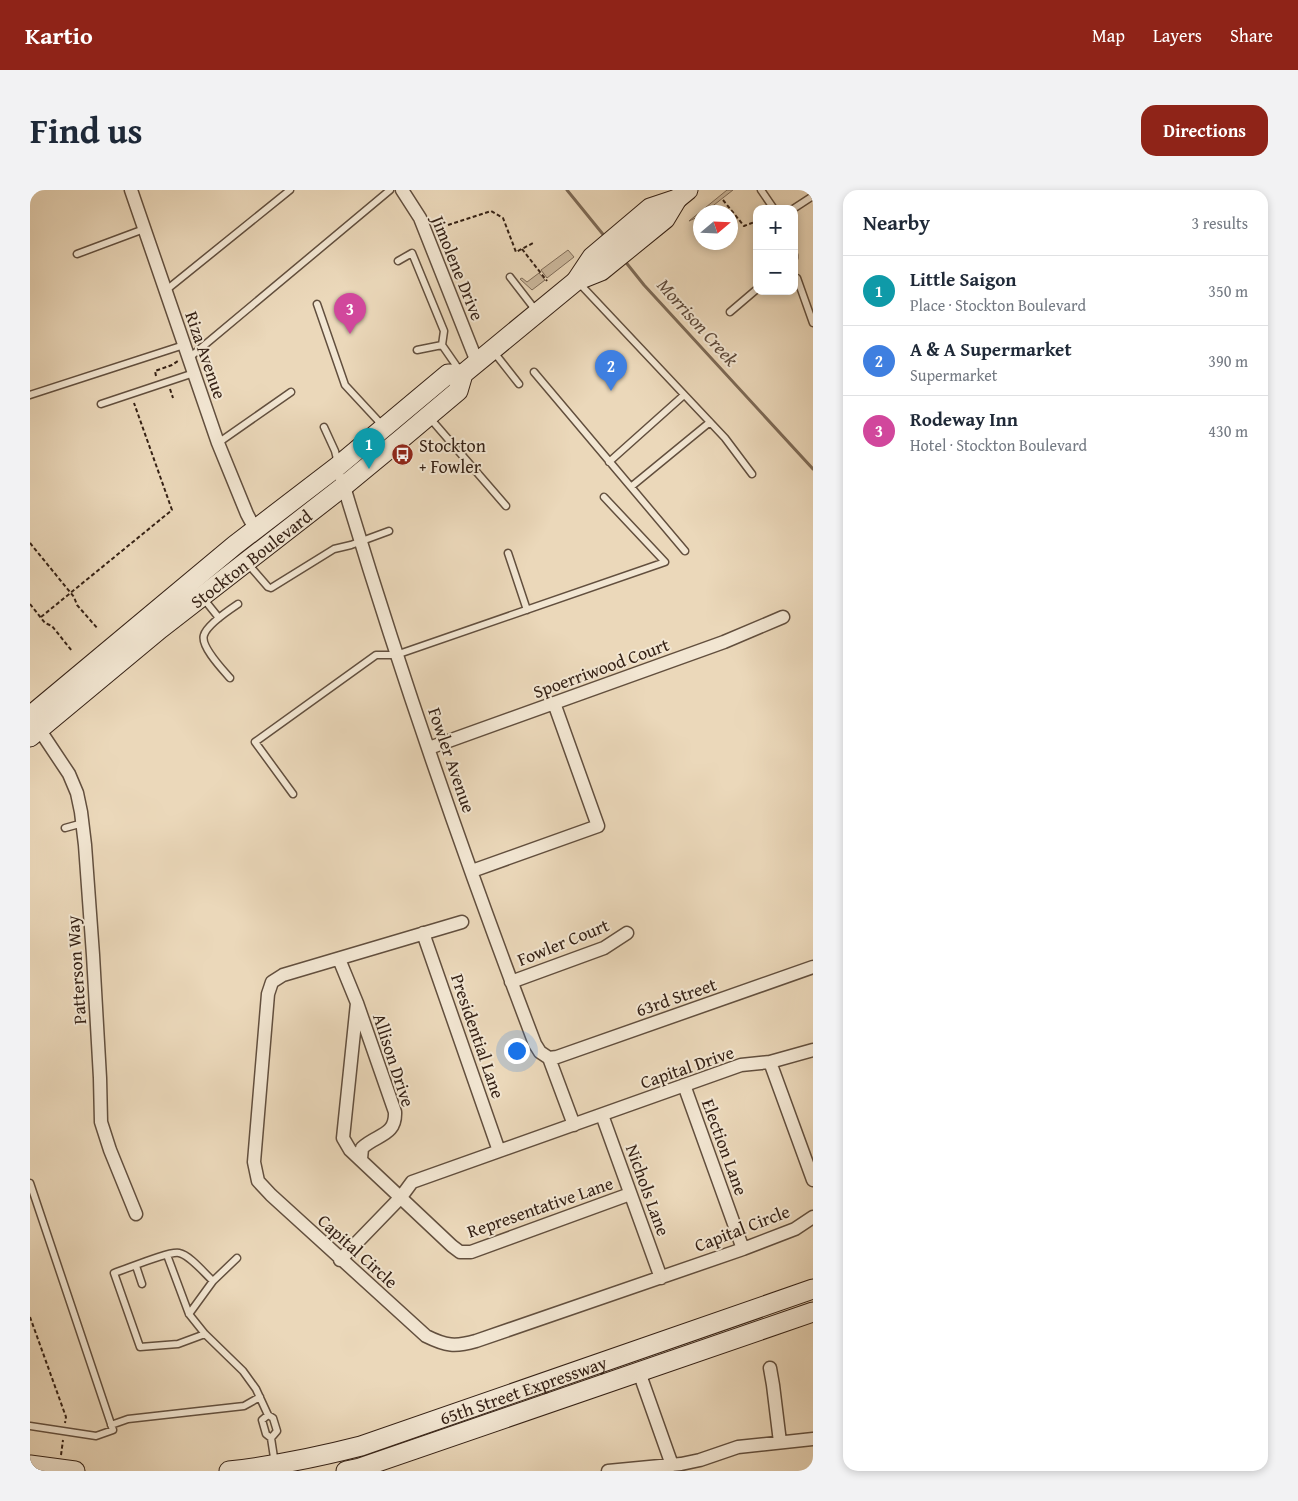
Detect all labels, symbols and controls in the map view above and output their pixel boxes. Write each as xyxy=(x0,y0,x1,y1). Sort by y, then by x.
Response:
text: Kartio xyxy=(25,18,93,53)
text: Map xyxy=(1092,22,1125,49)
text: Layers xyxy=(1153,22,1202,49)
text: Share xyxy=(1230,22,1273,49)
text: Find us xyxy=(30,105,143,156)
button: Directions xyxy=(1141,105,1268,156)
north arrow xyxy=(693,205,738,250)
map controls xyxy=(753,205,798,295)
button: + xyxy=(753,205,798,250)
text: Nearby xyxy=(863,207,930,238)
street label: Jimolene Drive xyxy=(424,210,491,325)
text: 3 results xyxy=(1191,211,1248,235)
button: − xyxy=(753,250,798,295)
text: Little Saigon xyxy=(910,265,1017,293)
water label: Morrison Creek xyxy=(651,272,745,372)
text: 1 xyxy=(875,279,883,303)
text: 350 m xyxy=(1208,279,1248,303)
pin: 3 xyxy=(334,293,366,334)
text: Place · Stockton Boulevard xyxy=(910,293,1086,317)
street label: Riza Avenue xyxy=(178,308,234,402)
text: A & A Supermarket xyxy=(910,335,1072,363)
text: 2 xyxy=(875,349,883,373)
text: 390 m xyxy=(1208,349,1248,373)
pin: 2 xyxy=(595,350,627,391)
text: Supermarket xyxy=(910,363,997,387)
text: Rodeway Inn xyxy=(910,405,1018,433)
text: 3 xyxy=(875,419,883,443)
text: 430 m xyxy=(1208,419,1248,443)
pin: 1 xyxy=(353,428,385,469)
place label: Stockton + Fowler xyxy=(419,432,486,480)
text: Hotel · Stockton Boulevard xyxy=(910,433,1087,457)
bus stop icon: Stockton + Fowler xyxy=(391,443,415,467)
street label: Stockton Boulevard xyxy=(184,502,318,614)
street label: Spoerriwood Court xyxy=(529,631,673,705)
street label: Fowler Avenue xyxy=(421,704,483,816)
street label: Fowler Court xyxy=(513,911,614,973)
street label: Patterson Way xyxy=(59,915,93,1025)
street label: Presidential Lane xyxy=(444,970,512,1102)
street label: 63rd Street xyxy=(632,970,721,1023)
street label: Allison Drive xyxy=(366,1010,422,1110)
your location xyxy=(504,1038,530,1064)
street label: Capital Drive xyxy=(637,1038,737,1096)
street label: Election Lane xyxy=(695,1095,755,1199)
street label: Nichols Lane xyxy=(619,1140,677,1240)
street label: Representative Lane xyxy=(463,1169,617,1245)
street label: Capital Circle xyxy=(690,1197,794,1259)
street label: Capital Circle xyxy=(312,1207,404,1295)
street label: 65th Street Expressway xyxy=(436,1348,610,1431)

